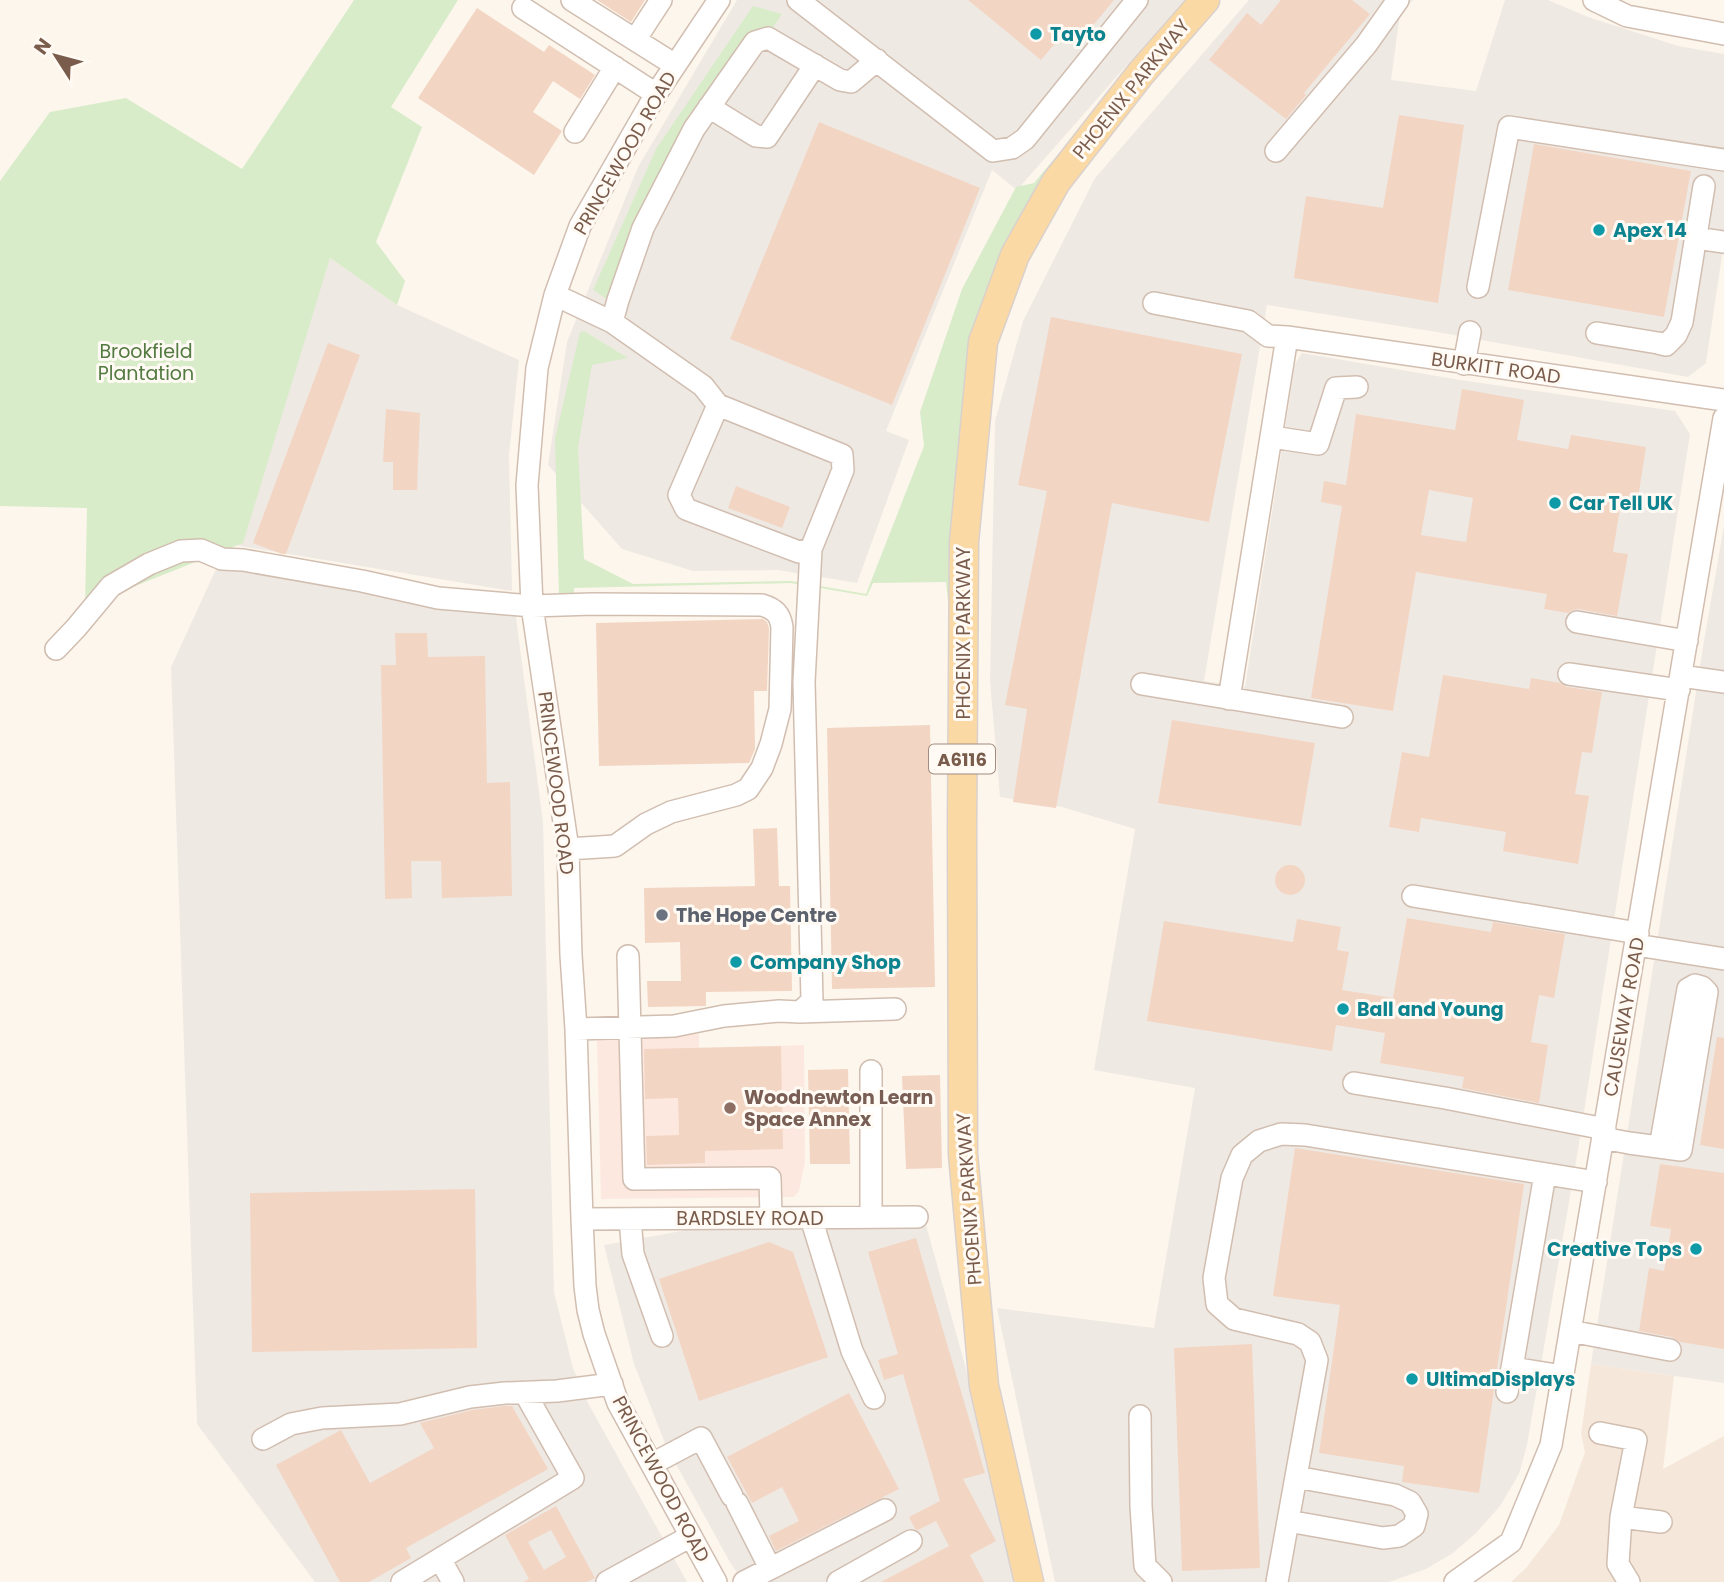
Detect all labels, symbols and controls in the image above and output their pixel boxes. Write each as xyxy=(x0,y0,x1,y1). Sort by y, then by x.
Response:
street label: PHOENIX PARKWAY xyxy=(1066,13,1196,165)
north arrow xyxy=(21,21,91,91)
place label: Tayto xyxy=(1050,21,1106,48)
marker: Tayto xyxy=(1028,26,1044,42)
text: N xyxy=(28,33,58,60)
street label: PRINCEWOOD ROAD xyxy=(567,66,683,240)
place label: Apex 14 xyxy=(1613,217,1687,244)
marker: Apex 14 xyxy=(1591,222,1607,238)
park label: Brookfield Plantation xyxy=(98,338,194,387)
street label: BURKITT ROAD xyxy=(1430,346,1562,390)
place label: Car Tell UK xyxy=(1569,490,1673,517)
marker: Car Tell UK xyxy=(1547,495,1563,511)
street label: PHOENIX PARKWAY xyxy=(950,547,977,719)
street label: PRINCEWOOD ROAD xyxy=(531,690,581,876)
road number: A6116 xyxy=(929,744,995,774)
place label: The Hope Centre xyxy=(676,902,837,929)
marker: The Hope Centre xyxy=(654,907,670,923)
street label: CAUSEWAY ROAD xyxy=(1597,935,1651,1099)
place label: Company Shop xyxy=(750,949,901,976)
marker: Company Shop xyxy=(728,954,744,970)
place label: Ball and Young xyxy=(1357,996,1504,1023)
marker: Ball and Young xyxy=(1335,1001,1351,1017)
place label: Woodnewton Learn Space Annex xyxy=(744,1084,933,1133)
marker: Woodnewton Learn Space Annex xyxy=(722,1100,738,1116)
street label: PHOENIX PARKWAY xyxy=(950,1112,988,1286)
street label: BARDSLEY ROAD xyxy=(676,1205,824,1232)
place label: Creative Tops xyxy=(1547,1236,1682,1263)
marker: Creative Tops xyxy=(1688,1241,1704,1257)
place label: UltimaDisplays xyxy=(1426,1366,1575,1393)
marker: UltimaDisplays xyxy=(1404,1371,1420,1387)
street label: PRINCEWOOD ROAD xyxy=(606,1391,716,1567)

